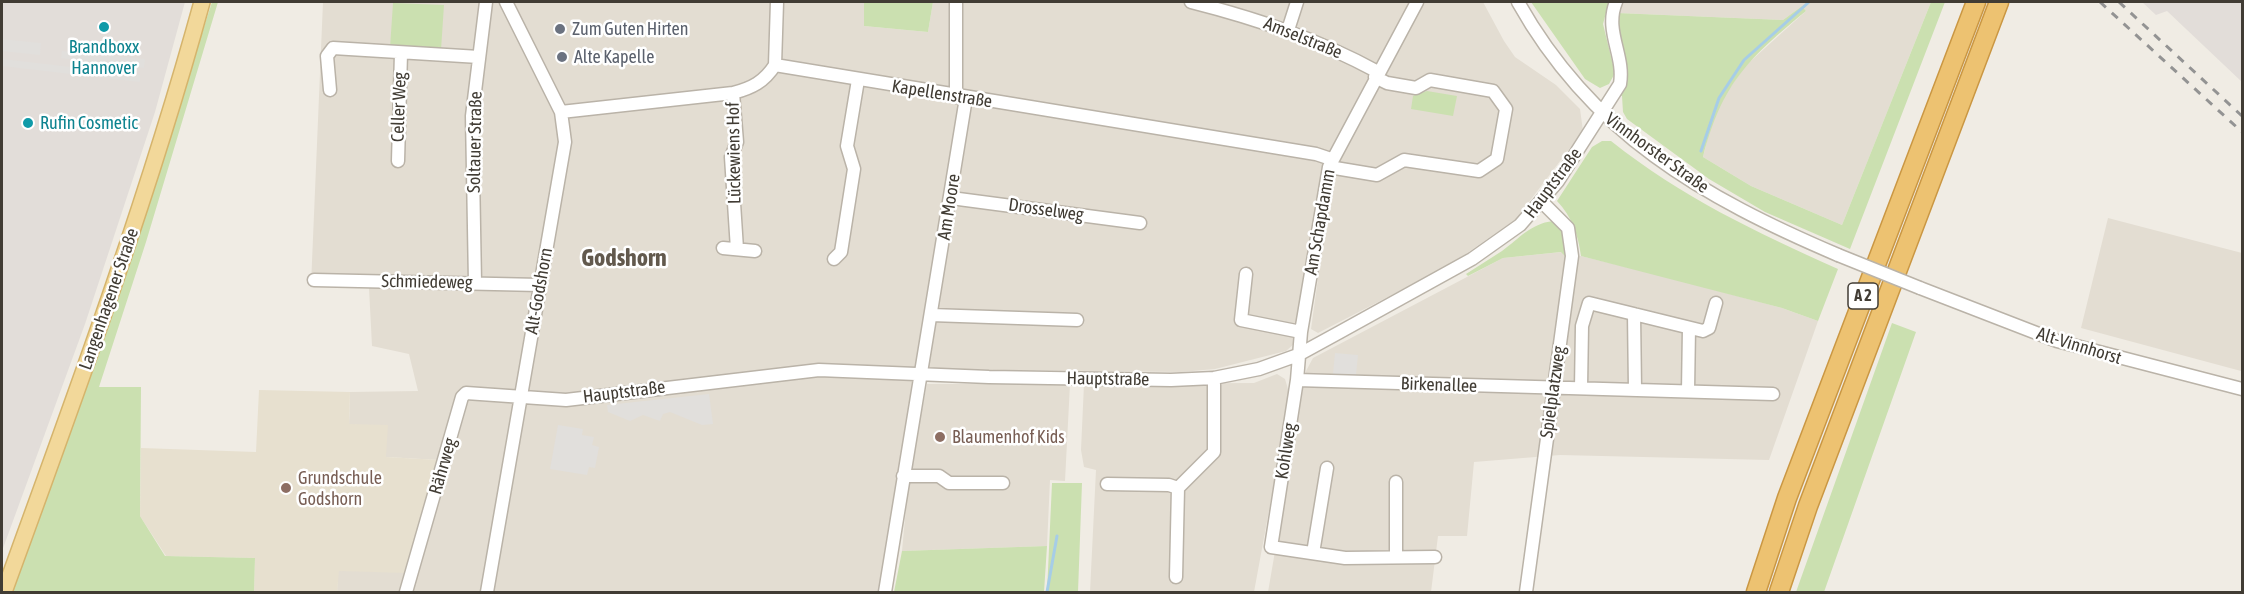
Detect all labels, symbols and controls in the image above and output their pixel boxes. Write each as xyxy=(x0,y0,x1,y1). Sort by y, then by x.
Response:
street label: Amselstraße xyxy=(1261,13,1345,63)
place label: Zum Guten Hirten xyxy=(572,18,688,40)
marker: Brandboxx Hannover xyxy=(97,20,111,34)
marker: Zum Guten Hirten xyxy=(553,22,567,36)
place label: Brandboxx Hannover xyxy=(69,36,139,78)
place label: Alte Kapelle xyxy=(574,46,654,68)
marker: Alte Kapelle xyxy=(555,50,569,64)
street label: Celler Weg xyxy=(387,72,411,142)
street label: Kapellenstraße xyxy=(890,75,994,113)
street label: Soltauer Straße xyxy=(463,91,487,193)
street label: Lückewiens Hof xyxy=(722,102,746,204)
street label: Vinnhorster Straße xyxy=(1601,108,1713,198)
place label: Rufin Cosmetic xyxy=(40,112,138,134)
marker: Rufin Cosmetic xyxy=(21,116,35,130)
street label: Hauptstraße xyxy=(1519,143,1587,223)
street label: Am Schapdamm xyxy=(1300,167,1340,277)
street label: Am Moore xyxy=(933,172,965,242)
street label: Drosselweg xyxy=(1007,194,1085,226)
street label: Langenhagener Straße xyxy=(75,225,143,373)
district label: Godshorn xyxy=(581,244,667,272)
street label: Alt-Godshorn xyxy=(521,246,557,336)
street label: Schmiedeweg xyxy=(381,270,473,294)
road number: A 2 xyxy=(1848,283,1878,309)
street label: Alt-Vinnhorst xyxy=(2034,323,2124,369)
street label: Spielplatzweg xyxy=(1536,344,1570,440)
street label: Hauptstraße xyxy=(1066,367,1150,391)
street label: Birkenallee xyxy=(1400,373,1478,397)
street label: Hauptstraße xyxy=(582,376,666,408)
street label: Kohlweg xyxy=(1271,421,1301,481)
place label: Blaumenhof Kids xyxy=(952,426,1065,448)
marker: Blaumenhof Kids xyxy=(933,430,947,444)
street label: Rährweg xyxy=(425,435,461,497)
place label: Grundschule Godshorn xyxy=(298,467,382,510)
marker: Grundschule Godshorn xyxy=(279,481,293,495)

